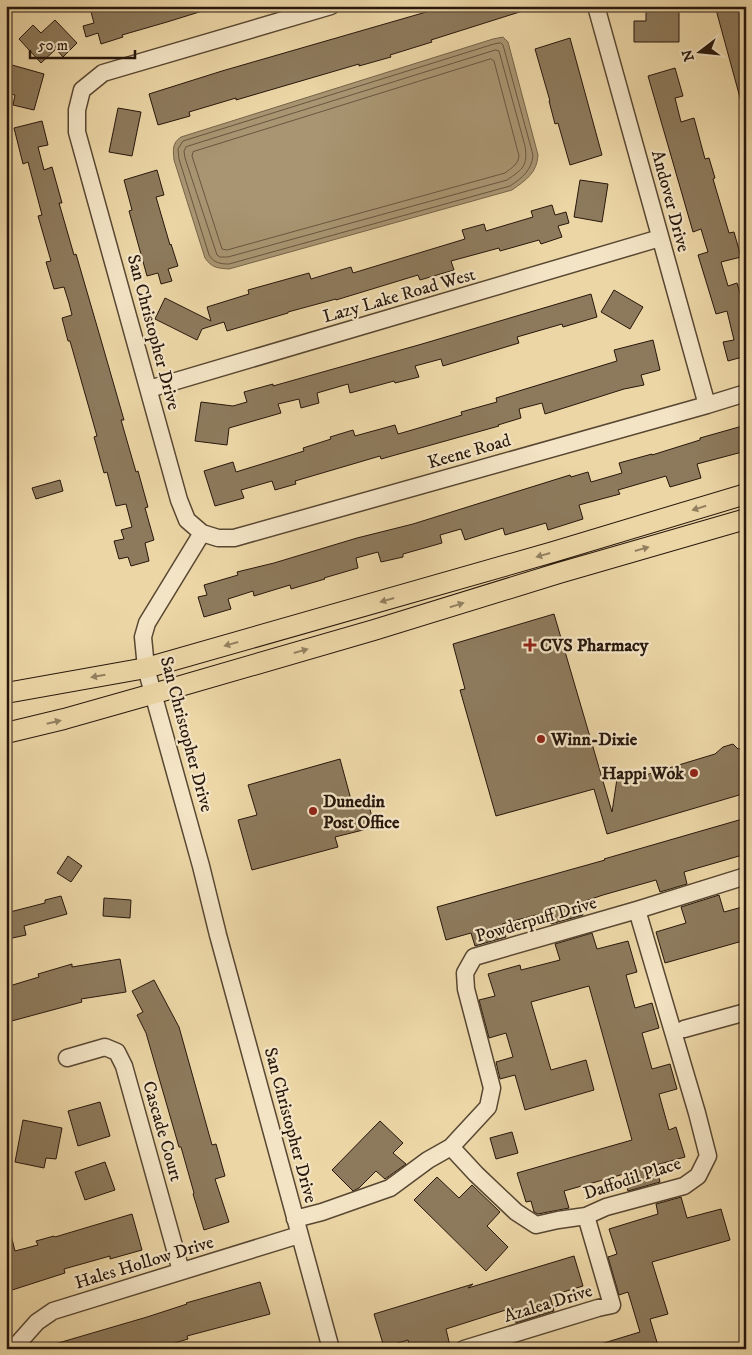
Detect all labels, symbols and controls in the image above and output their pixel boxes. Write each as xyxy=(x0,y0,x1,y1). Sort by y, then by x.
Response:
scale bar xyxy=(30,28,135,60)
north arrow xyxy=(674,28,724,78)
text: 50 m xyxy=(38,36,68,55)
text: N xyxy=(678,47,699,63)
street label: Andover Drive xyxy=(646,148,694,255)
street label: San Christopher Drive xyxy=(122,252,184,412)
street label: Lazy Lake Road West xyxy=(321,264,478,328)
street label: Keene Road xyxy=(425,430,513,474)
one-way arrow xyxy=(691,505,706,513)
one-way arrow xyxy=(635,545,650,553)
one-way arrow xyxy=(536,551,551,559)
one-way arrow xyxy=(380,596,395,604)
one-way arrow xyxy=(450,601,465,609)
place label: CVS Pharmacy xyxy=(540,635,649,657)
marker: CVS Pharmacy xyxy=(524,639,536,651)
one-way arrow xyxy=(223,640,238,648)
one-way arrow xyxy=(294,647,309,655)
street label: San Christopher Drive xyxy=(155,654,217,814)
one-way arrow xyxy=(90,673,106,681)
one-way arrow xyxy=(46,718,61,726)
place label: Winn-Dixie xyxy=(550,729,638,751)
marker: Winn-Dixie xyxy=(535,733,547,745)
place label: Happi Wok xyxy=(601,763,685,785)
marker: Happi Wok xyxy=(688,767,700,779)
place label: Dunedin Post Office xyxy=(323,791,400,834)
marker: Dunedin Post Office xyxy=(307,805,319,817)
street label: Powderpuff Drive xyxy=(473,892,599,948)
street label: San Christopher Drive xyxy=(259,1045,321,1205)
street label: Cascade Court xyxy=(137,1079,187,1184)
street label: Daffodil Place xyxy=(581,1153,684,1205)
street label: Hales Hollow Drive xyxy=(72,1231,216,1295)
street label: Azalea Drive xyxy=(501,1280,595,1328)

